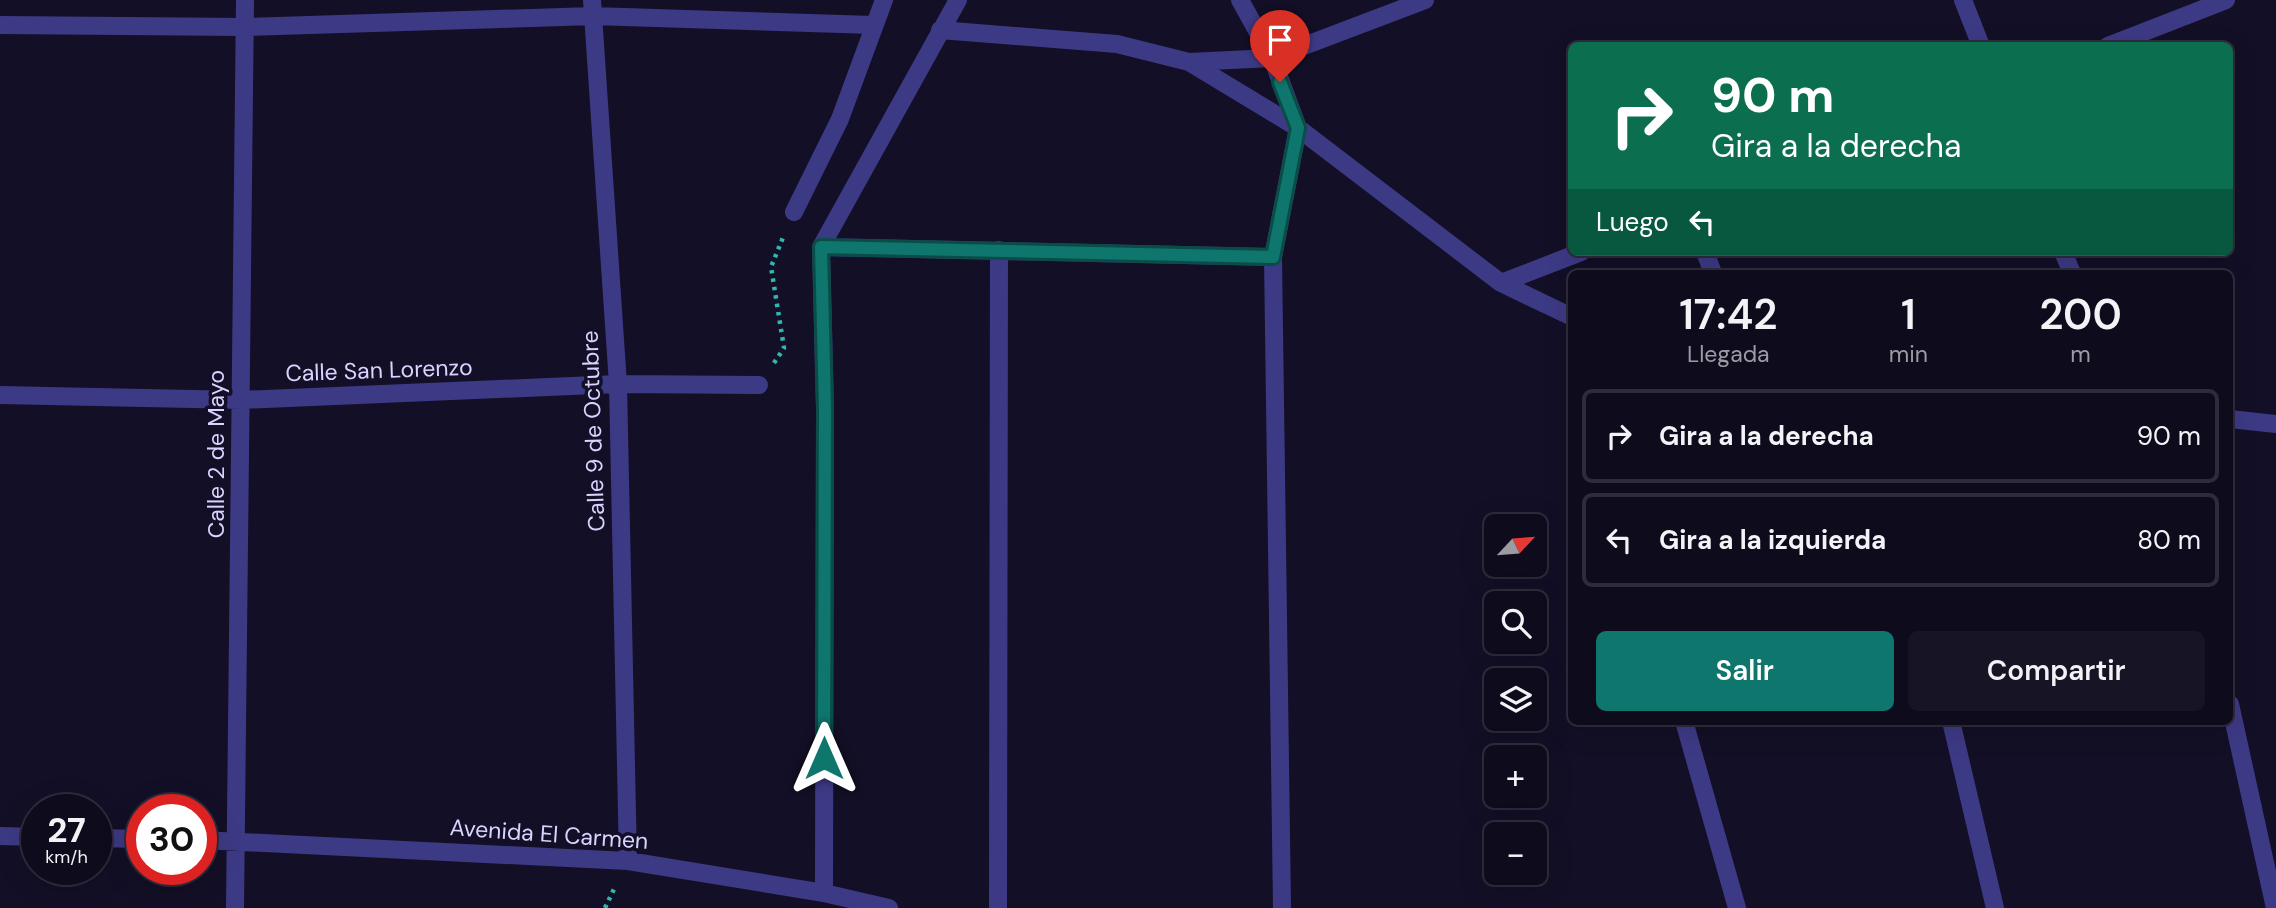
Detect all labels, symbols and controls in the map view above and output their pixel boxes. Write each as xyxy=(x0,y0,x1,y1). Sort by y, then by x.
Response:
pin xyxy=(1250,10,1310,82)
icon: arrive xyxy=(1261,21,1299,59)
text: 90 m xyxy=(1711,63,1834,127)
icon: right xyxy=(1596,70,1687,161)
text: Gira a la derecha xyxy=(1711,125,1961,167)
icon: left xyxy=(1683,203,1721,241)
text: Luego xyxy=(1596,205,1669,239)
text: 17:42 xyxy=(1679,287,1777,342)
text: 1 xyxy=(1901,287,1916,342)
text: 200 xyxy=(2039,287,2122,342)
street label: Calle 9 de Octubre xyxy=(575,330,611,532)
text: Llegada xyxy=(1687,339,1770,369)
text: min xyxy=(1889,339,1928,369)
text: m xyxy=(2070,339,2091,369)
street label: Calle San Lorenzo xyxy=(285,352,473,388)
street label: Calle 2 de Mayo xyxy=(201,370,231,538)
icon: right xyxy=(1600,417,1638,455)
text: Gira a la derecha xyxy=(1659,419,1874,453)
text: 90 m xyxy=(2137,419,2201,453)
north arrow xyxy=(1484,514,1547,578)
map controls xyxy=(1484,514,1547,885)
icon: left xyxy=(1600,521,1638,559)
text: Gira a la izquierda xyxy=(1659,523,1886,557)
text: 80 m xyxy=(2137,523,2201,557)
button: search xyxy=(1484,591,1547,654)
button: Salir xyxy=(1596,631,1894,711)
button: Compartir xyxy=(1908,631,2205,711)
button: layers xyxy=(1484,668,1547,731)
position arrow xyxy=(787,721,861,795)
button: + xyxy=(1484,745,1547,808)
speed limit sign: 30 xyxy=(126,794,217,885)
text: 27 xyxy=(47,807,86,853)
street label: Avenida El Carmen xyxy=(449,812,649,856)
button: − xyxy=(1484,822,1547,885)
text: km/h xyxy=(45,845,88,869)

